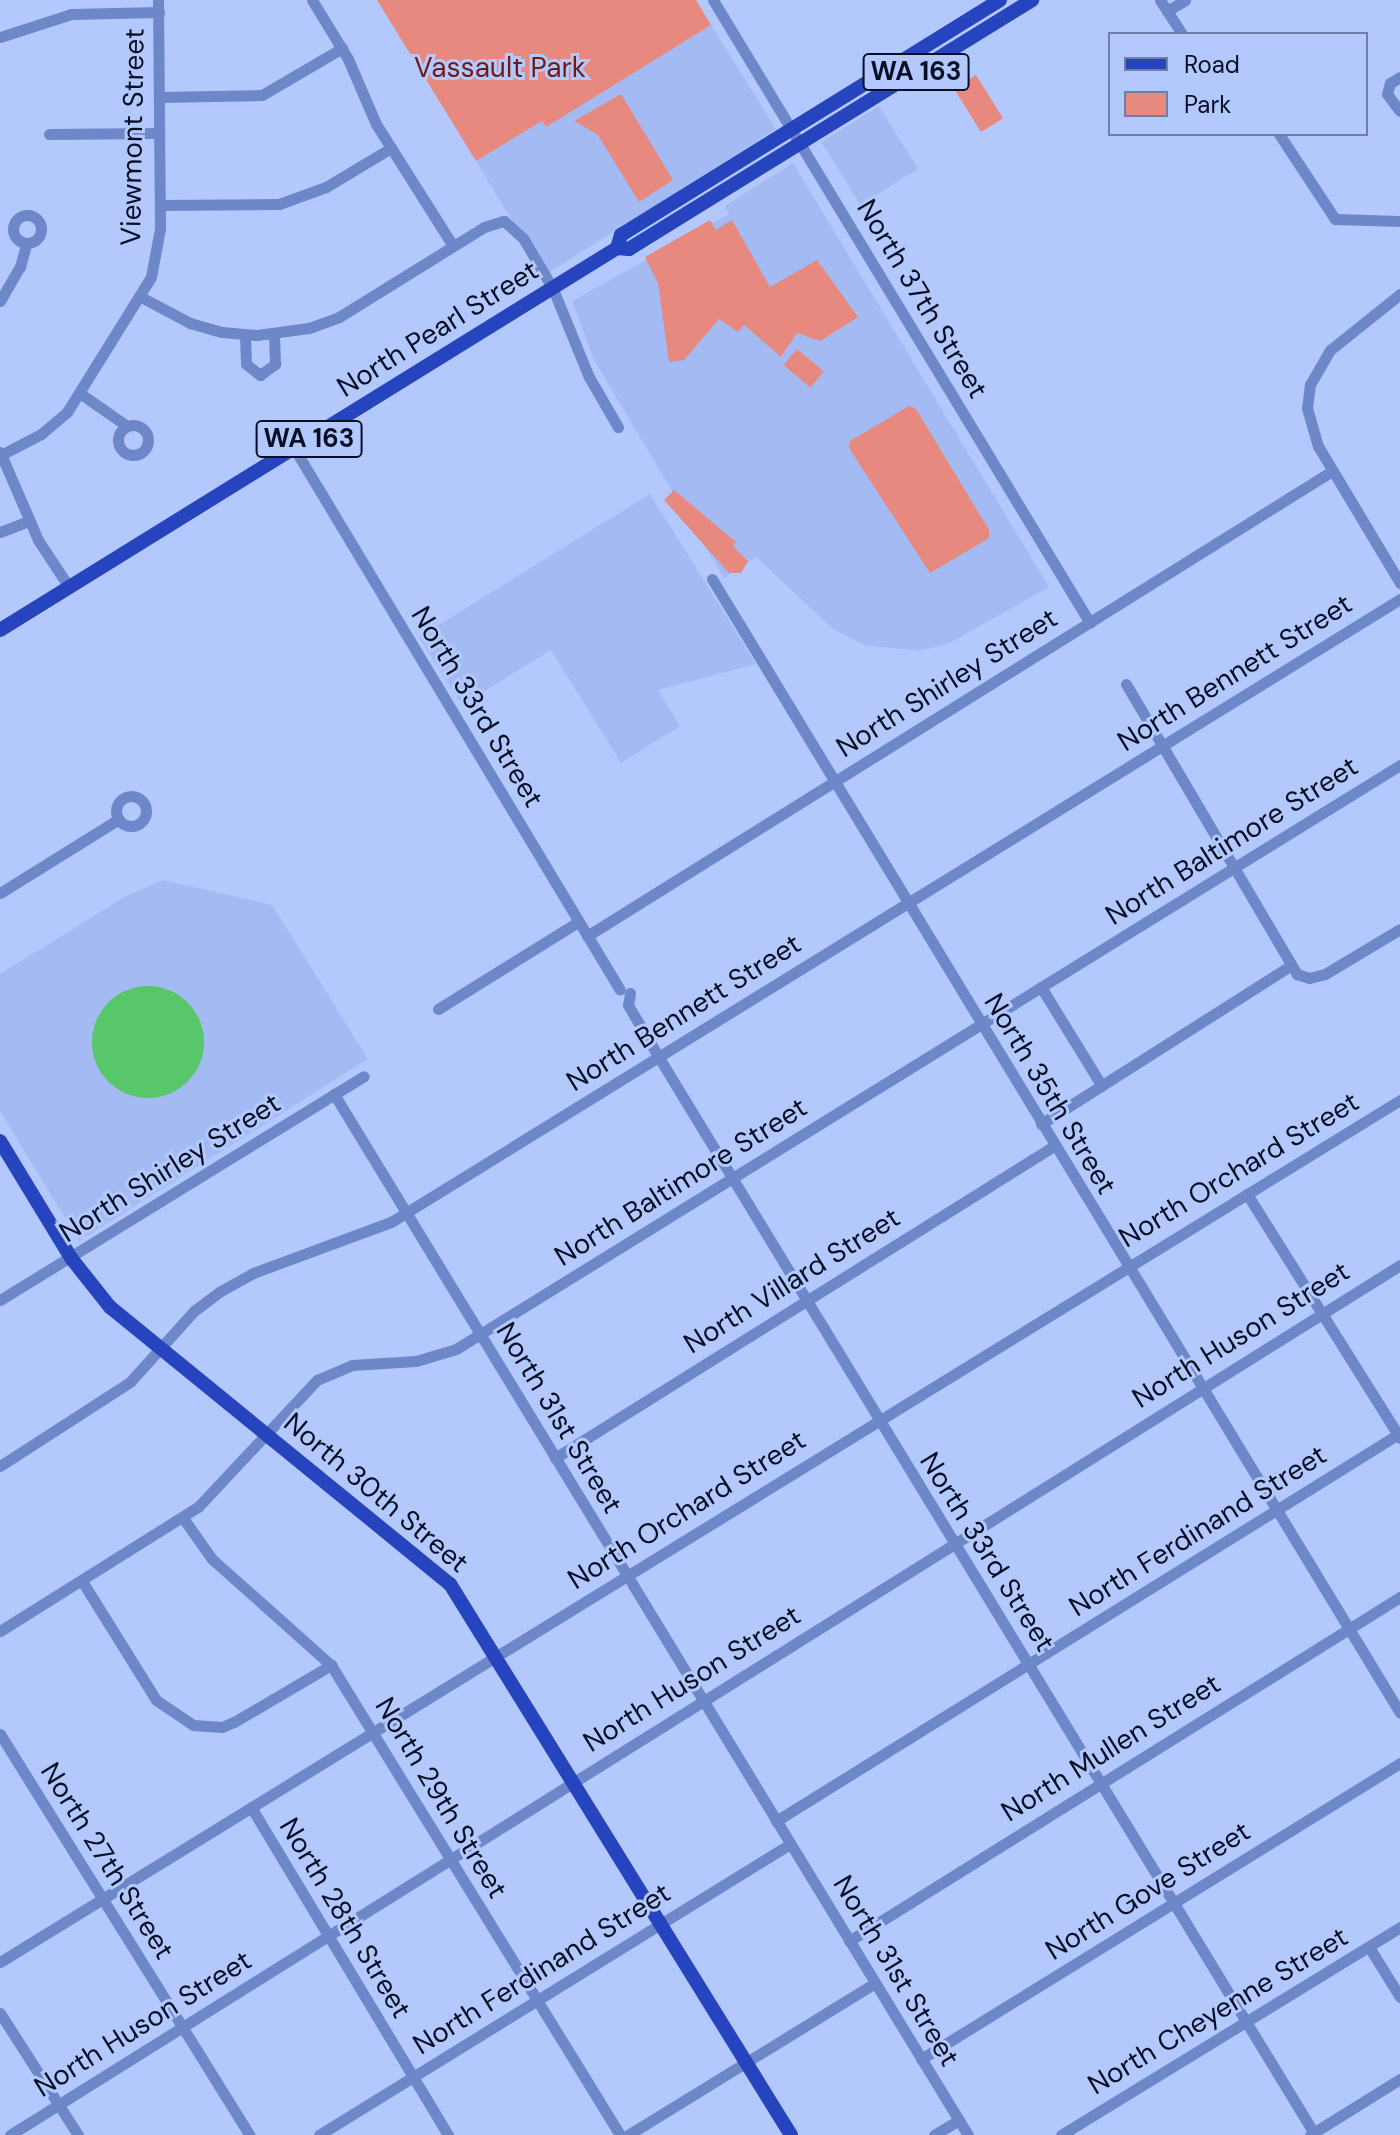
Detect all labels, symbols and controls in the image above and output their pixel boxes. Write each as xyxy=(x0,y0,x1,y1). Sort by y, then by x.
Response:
street label: Viewmont Street xyxy=(114,28,152,246)
legend xyxy=(1108,32,1368,136)
text: Road xyxy=(1184,49,1240,80)
road number: WA 163 xyxy=(862,50,970,94)
park label: Vassault Park xyxy=(414,51,586,85)
text: Park xyxy=(1184,89,1231,120)
street label: North 37th Street xyxy=(849,194,995,404)
street label: North Pearl Street xyxy=(331,254,545,404)
road number: WA 163 xyxy=(255,417,363,461)
street label: North Bennett Street xyxy=(1112,587,1358,759)
street label: North 33rd Street xyxy=(404,601,550,813)
street label: North Shirley Street xyxy=(830,601,1064,765)
street label: North Baltimore Street xyxy=(1100,750,1364,932)
street label: North Bennett Street xyxy=(561,927,807,1099)
street label: North 35th Street xyxy=(977,987,1123,1201)
street label: North Orchard Street xyxy=(1113,1085,1365,1255)
street label: North Shirley Street xyxy=(53,1086,287,1250)
street label: North Baltimore Street xyxy=(549,1091,813,1273)
street label: North Villard Street xyxy=(678,1201,906,1361)
street label: North Huson Street xyxy=(1126,1255,1356,1415)
street label: North 31st Street xyxy=(489,1316,629,1520)
street label: North 30th Street xyxy=(277,1406,475,1580)
street label: North Orchard Street xyxy=(562,1423,812,1597)
street label: North Ferdinand Street xyxy=(1063,1438,1333,1624)
street label: North 33rd Street xyxy=(912,1446,1062,1658)
street label: North Huson Street xyxy=(577,1599,807,1759)
street label: North Mullen Street xyxy=(995,1667,1227,1829)
street label: North 29th Street xyxy=(368,1692,514,1904)
street label: North 27th Street xyxy=(33,1757,181,1965)
street label: North 28th Street xyxy=(272,1812,418,2024)
street label: North Gove Street xyxy=(1040,1815,1256,1967)
street label: North 31st Street xyxy=(826,1869,966,2073)
street label: North Ferdinand Street xyxy=(407,1876,677,2062)
street label: North Cheyenne Street xyxy=(1082,1920,1354,2102)
street label: North Huson Street xyxy=(28,1944,258,2104)

